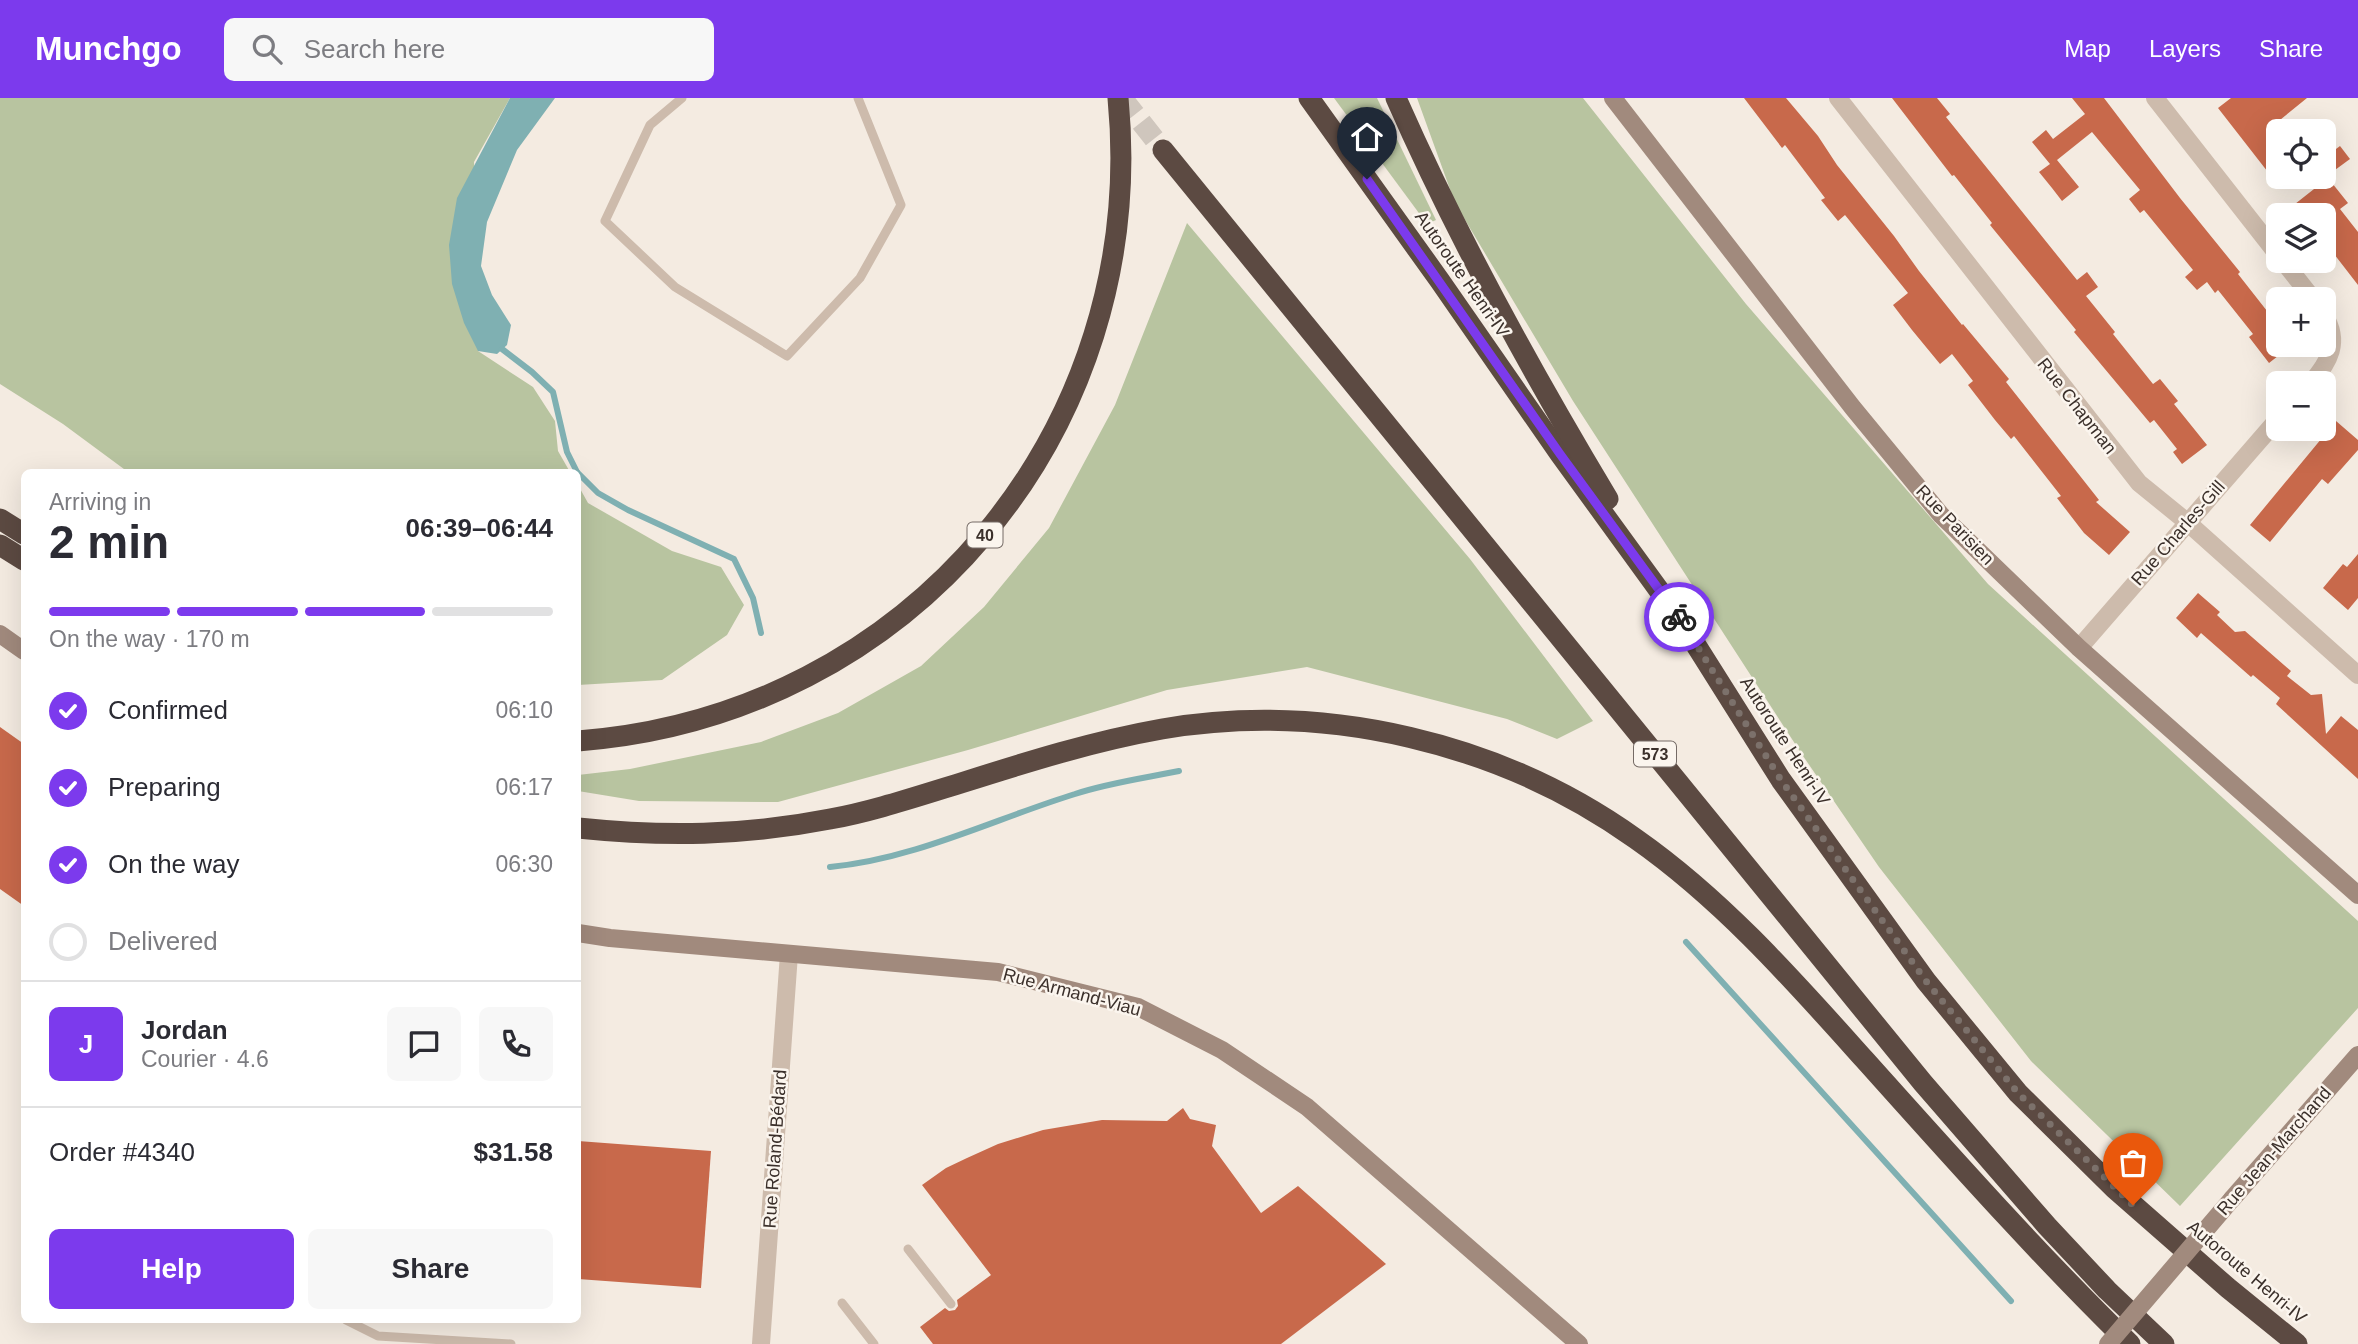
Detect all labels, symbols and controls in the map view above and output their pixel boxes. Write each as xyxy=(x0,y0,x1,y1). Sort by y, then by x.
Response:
search box xyxy=(224,18,714,81)
text: Munchgo xyxy=(35,30,182,67)
icon: search xyxy=(248,30,286,68)
text: Search here xyxy=(304,34,445,64)
text: Map xyxy=(2064,35,2111,62)
text: Layers xyxy=(2149,35,2221,62)
text: Share xyxy=(2259,35,2323,62)
pin xyxy=(1337,107,1397,179)
icon: home xyxy=(1348,118,1386,156)
map controls xyxy=(2266,119,2336,441)
button: locate xyxy=(2266,119,2336,189)
button: layers xyxy=(2266,203,2336,273)
street label: Autoroute Henri-IV xyxy=(1411,207,1513,341)
button: + xyxy=(2266,287,2336,357)
street label: Rue Chapman xyxy=(2033,354,2121,458)
button: − xyxy=(2266,371,2336,441)
street label: Rue Charles-Gill xyxy=(2127,477,2229,589)
street label: Rue Parisien xyxy=(1912,481,1998,569)
text: Arriving in xyxy=(49,489,151,515)
text: 06:39–06:44 xyxy=(406,513,553,543)
text: 2 min xyxy=(49,516,169,568)
road number: 40 xyxy=(968,522,1002,548)
courier xyxy=(1644,582,1714,652)
icon: bike xyxy=(1660,598,1698,636)
text: On the way · 170 m xyxy=(49,626,250,652)
street label: Autoroute Henri-IV xyxy=(1736,673,1834,809)
icon: check xyxy=(49,692,87,730)
text: Confirmed xyxy=(108,695,228,725)
text: 06:10 xyxy=(495,697,553,723)
road number: 573 xyxy=(1634,741,1676,766)
icon: check xyxy=(49,769,87,807)
text: Preparing xyxy=(108,772,221,802)
text: 06:17 xyxy=(495,774,553,800)
icon: check xyxy=(49,846,87,884)
text: On the way xyxy=(108,849,240,879)
text: 06:30 xyxy=(495,851,553,877)
text: Delivered xyxy=(108,926,218,956)
street label: Rue Armand-Viau xyxy=(1001,964,1143,1020)
button: chat xyxy=(387,1007,461,1081)
button: phone xyxy=(479,1007,553,1081)
text: Jordan xyxy=(141,1015,228,1045)
text: J xyxy=(79,1029,93,1059)
text: Courier · 4.6 xyxy=(141,1046,269,1072)
street label: Rue Roland-Bédard xyxy=(759,1069,791,1229)
street label: Rue Jean-Marchand xyxy=(2213,1083,2335,1219)
pin xyxy=(2103,1133,2163,1205)
text: Order #4340 xyxy=(49,1137,195,1167)
text: $31.58 xyxy=(473,1137,553,1167)
icon: bag xyxy=(2114,1144,2152,1182)
street label: Autoroute Henri-IV xyxy=(2183,1216,2311,1328)
button: Help xyxy=(49,1229,294,1309)
button: Share xyxy=(308,1229,553,1309)

